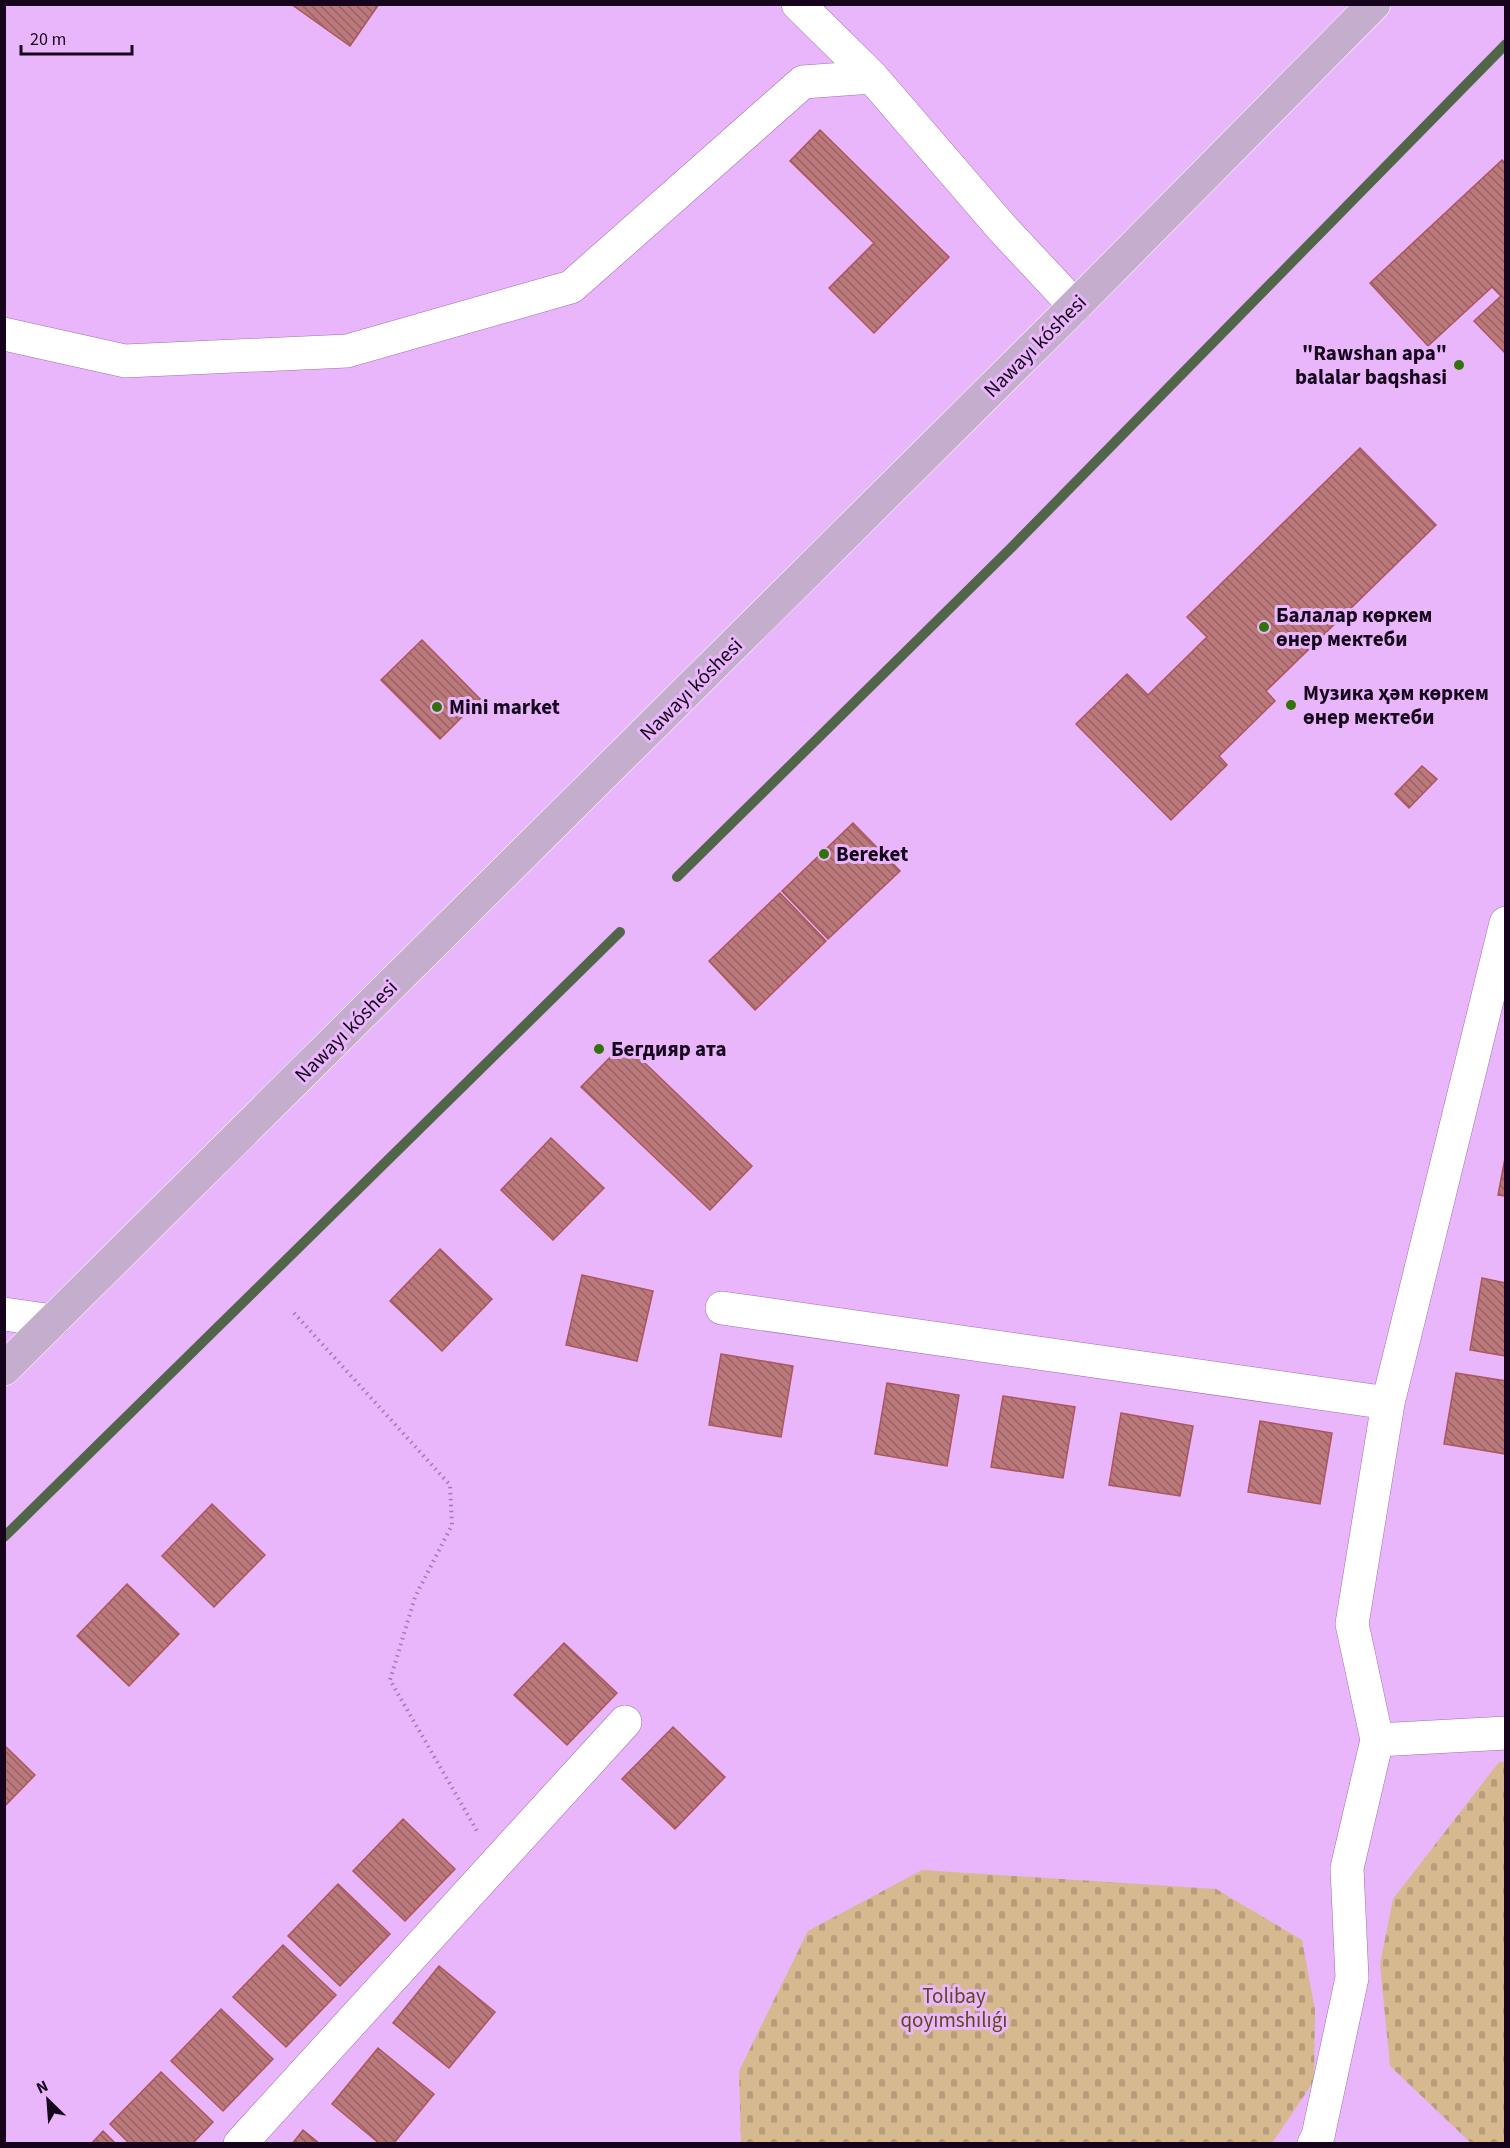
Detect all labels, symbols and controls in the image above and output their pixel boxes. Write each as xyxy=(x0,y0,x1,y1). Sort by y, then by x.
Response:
scale bar xyxy=(21,18,132,56)
text: 20 m xyxy=(30,27,66,52)
street label: Nawayı kóshesi xyxy=(977,288,1093,404)
place label: "Rawshan apa" balalar baqshasi xyxy=(1295,338,1447,392)
marker: "Rawshan apa" balalar baqshasi xyxy=(1452,358,1466,372)
place label: Балалар көркем өнер мектеби xyxy=(1276,600,1432,654)
marker: Балалар көркем өнер мектеби xyxy=(1257,620,1271,634)
street label: Nawayı kóshesi xyxy=(633,631,749,747)
place label: Музика ҳәм көркем өнер мектеби xyxy=(1303,678,1489,732)
place label: Mini market xyxy=(449,692,560,722)
marker: Музика ҳәм көркем өнер мектеби xyxy=(1284,698,1298,712)
marker: Mini market xyxy=(430,700,444,714)
place label: Bereket xyxy=(836,839,908,869)
marker: Bereket xyxy=(817,847,831,861)
street label: Nawayı kóshesi xyxy=(288,973,404,1089)
place label: Бегдияр ата xyxy=(611,1034,727,1064)
marker: Бегдияр ата xyxy=(592,1042,606,1056)
park label: Tolıbay qoyımshılıǵı xyxy=(900,1981,1008,2035)
north arrow xyxy=(18,2070,78,2130)
text: N xyxy=(33,2075,52,2100)

